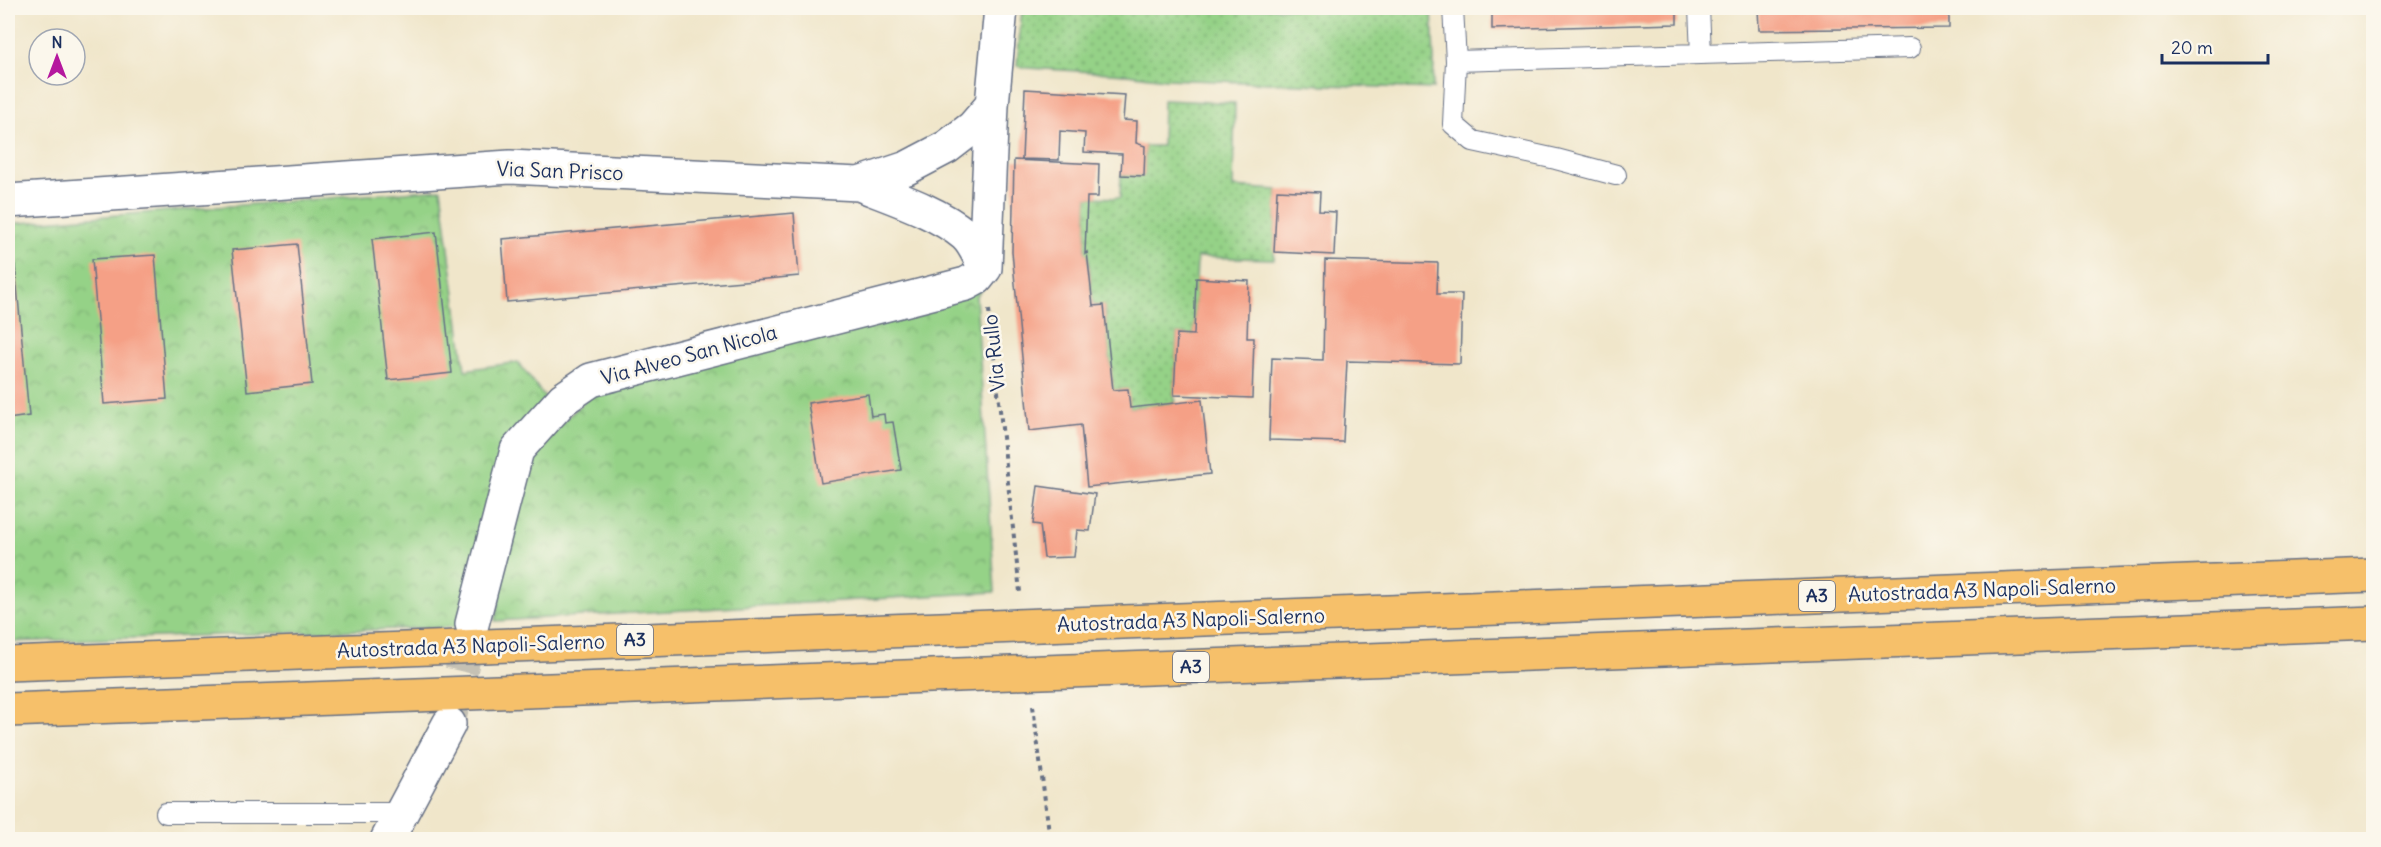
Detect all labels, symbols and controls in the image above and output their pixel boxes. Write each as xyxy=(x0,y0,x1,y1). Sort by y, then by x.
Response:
north arrow xyxy=(27,27,87,87)
scale bar xyxy=(2162,27,2268,65)
text: N xyxy=(51,32,63,52)
text: 20 m xyxy=(2171,36,2213,59)
street label: Via San Prisco xyxy=(496,156,624,185)
street label: Via Rullo xyxy=(977,313,1010,393)
street label: Via Alveo San Nicola xyxy=(598,319,780,390)
street label: Autostrada A3 Napoli-Salerno xyxy=(1848,572,2116,607)
road number: A3 xyxy=(1799,581,1835,611)
street label: Autostrada A3 Napoli-Salerno xyxy=(1057,602,1325,637)
road number: A3 xyxy=(617,625,653,655)
street label: Autostrada A3 Napoli-Salerno xyxy=(337,628,605,663)
road number: A3 xyxy=(1173,652,1209,682)

